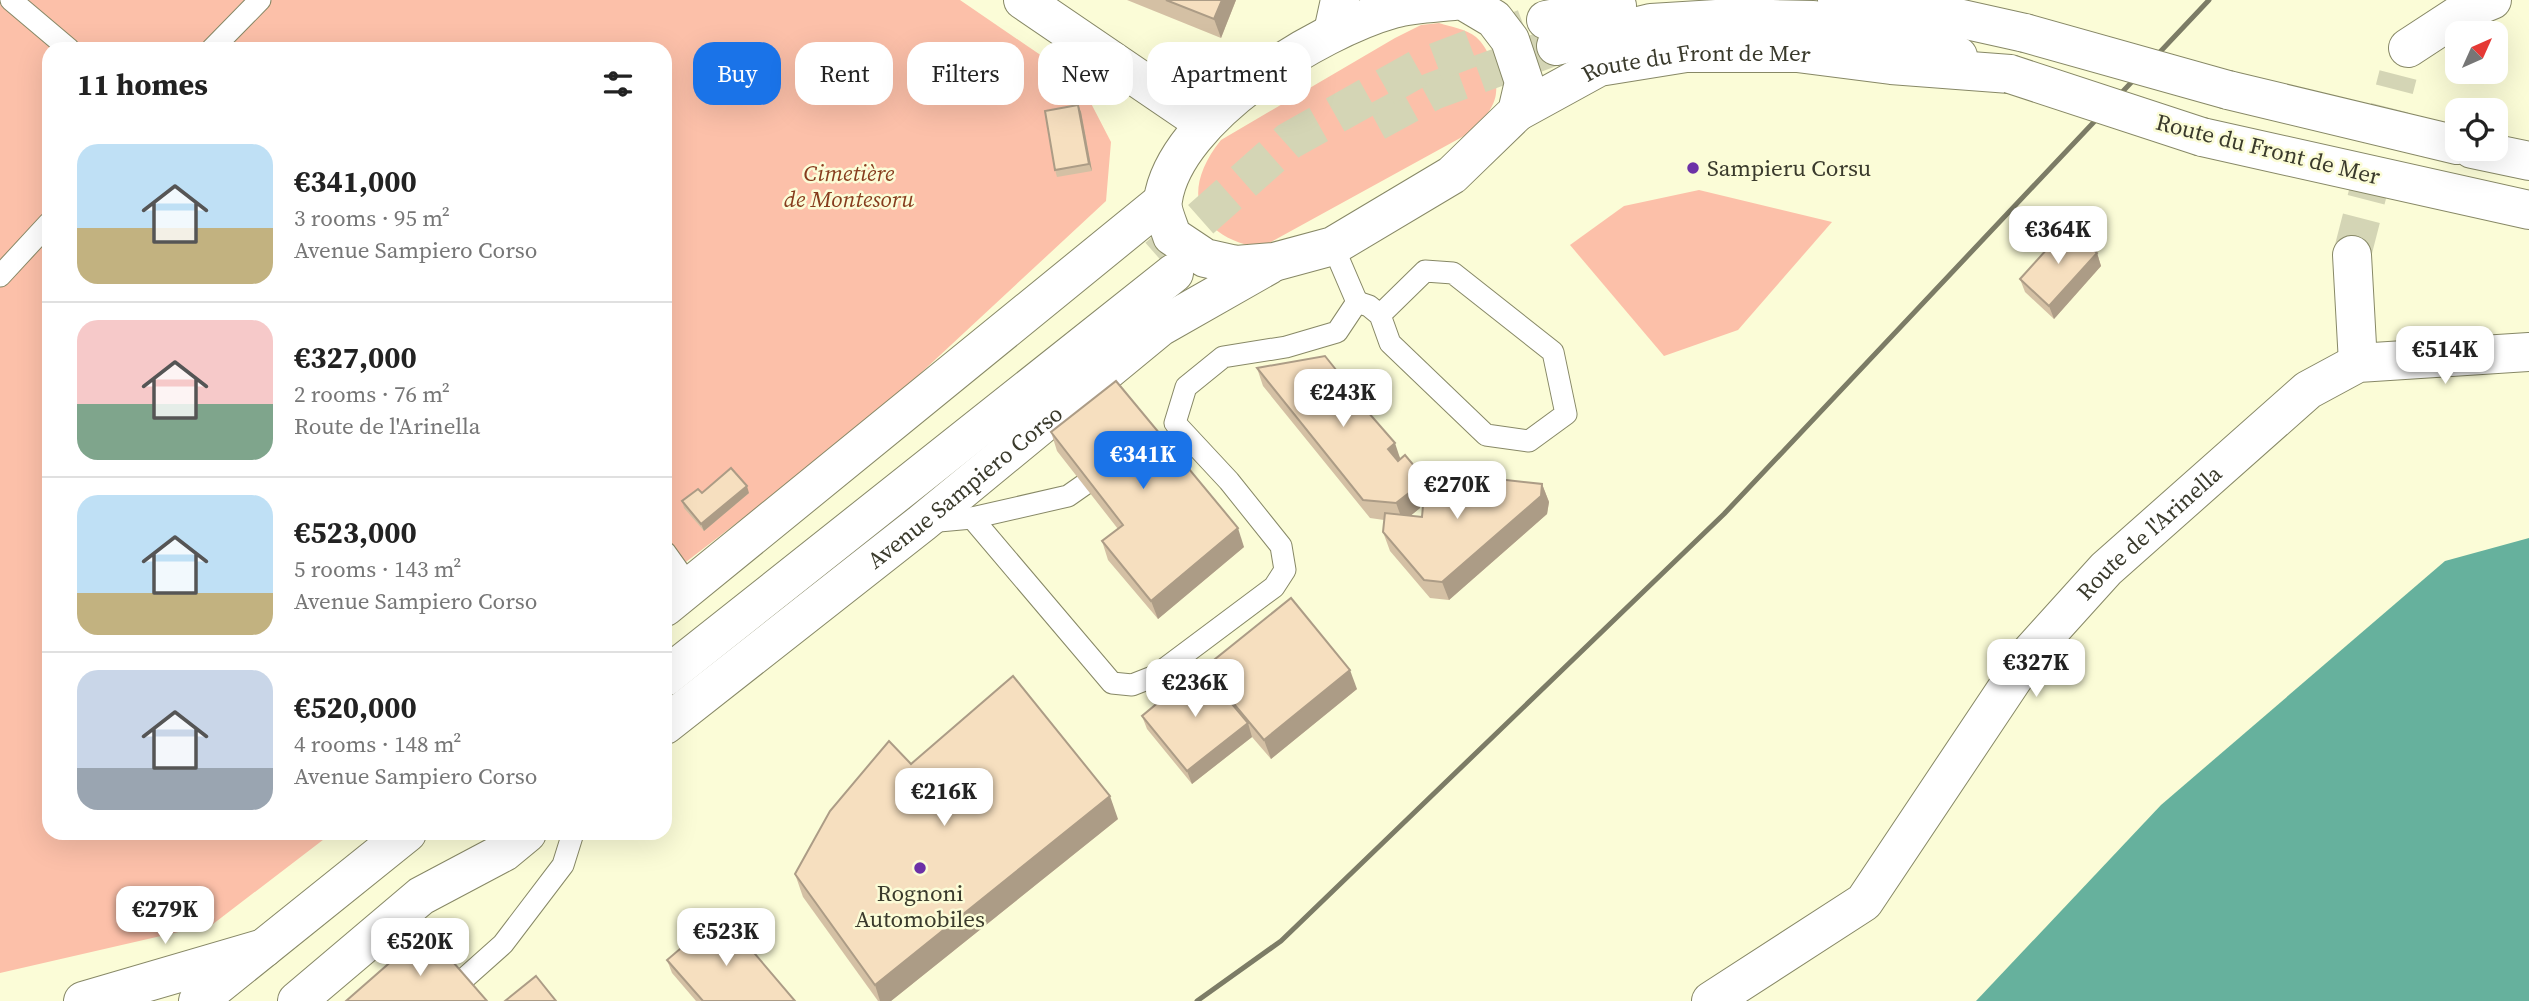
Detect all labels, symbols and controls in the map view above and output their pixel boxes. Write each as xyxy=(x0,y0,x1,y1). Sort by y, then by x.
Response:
north arrow xyxy=(2445,21,2508,84)
map controls xyxy=(2445,21,2508,161)
street label: Route du Front de Mer xyxy=(1576,37,1813,90)
chip: Buy xyxy=(693,42,781,105)
chip: Rent xyxy=(795,42,893,105)
chip: Filters xyxy=(907,42,1024,105)
chip: New xyxy=(1038,42,1133,105)
chip: Apartment xyxy=(1147,42,1311,105)
text: 11 homes xyxy=(77,64,208,105)
icon: filters xyxy=(599,65,637,103)
button: locate xyxy=(2445,98,2508,161)
street label: Route du Front de Mer xyxy=(2152,106,2384,192)
place label: Sampieru Corsu xyxy=(1707,152,1871,184)
park label: Cimetière de Montesoru xyxy=(784,157,914,215)
marker: Sampieru Corsu xyxy=(1685,160,1701,176)
text: €341,000 xyxy=(294,161,417,202)
icon: home xyxy=(133,172,217,256)
text: 3 rooms · 95 m² xyxy=(294,202,450,234)
pin: €364K xyxy=(2009,206,2107,266)
text: €364K xyxy=(2025,213,2091,245)
text: Avenue Sampiero Corso xyxy=(294,234,537,266)
pin: €514K xyxy=(2396,326,2494,386)
text: €514K xyxy=(2412,333,2478,365)
text: €327,000 xyxy=(294,337,417,378)
icon: home xyxy=(133,348,217,432)
pin: €243K xyxy=(1294,370,1392,429)
text: €243K xyxy=(1310,376,1376,408)
text: 2 rooms · 76 m² xyxy=(294,378,450,410)
street label: Avenue Sampiero Corso xyxy=(861,398,1069,576)
text: Route de l'Arinella xyxy=(294,410,480,442)
pin: €341K xyxy=(1094,432,1192,491)
text: €341K xyxy=(1110,438,1176,470)
street label: Route de l'Arinella xyxy=(2069,458,2229,607)
pin: €270K xyxy=(1408,462,1506,521)
text: €270K xyxy=(1424,468,1490,500)
text: €523,000 xyxy=(294,512,417,553)
icon: home xyxy=(133,523,217,607)
text: 5 rooms · 143 m² xyxy=(294,553,461,585)
text: Avenue Sampiero Corso xyxy=(294,585,537,617)
pin: €327K xyxy=(1987,640,2085,699)
text: €327K xyxy=(2003,646,2069,678)
pin: €236K xyxy=(1146,660,1244,719)
text: €236K xyxy=(1162,666,1228,698)
text: €520,000 xyxy=(294,687,417,728)
icon: home xyxy=(133,698,217,782)
text: 4 rooms · 148 m² xyxy=(294,728,461,760)
text: Avenue Sampiero Corso xyxy=(294,760,537,792)
pin: €216K xyxy=(895,768,993,828)
text: €216K xyxy=(911,775,977,807)
marker: Rognoni Automobiles xyxy=(912,860,928,876)
place label: Rognoni Automobiles xyxy=(855,877,985,935)
pin: €279K xyxy=(116,886,214,946)
text: €279K xyxy=(132,893,198,925)
pin: €523K xyxy=(677,908,775,968)
text: €523K xyxy=(693,915,759,947)
pin: €520K xyxy=(371,918,469,978)
text: €520K xyxy=(387,925,453,957)

